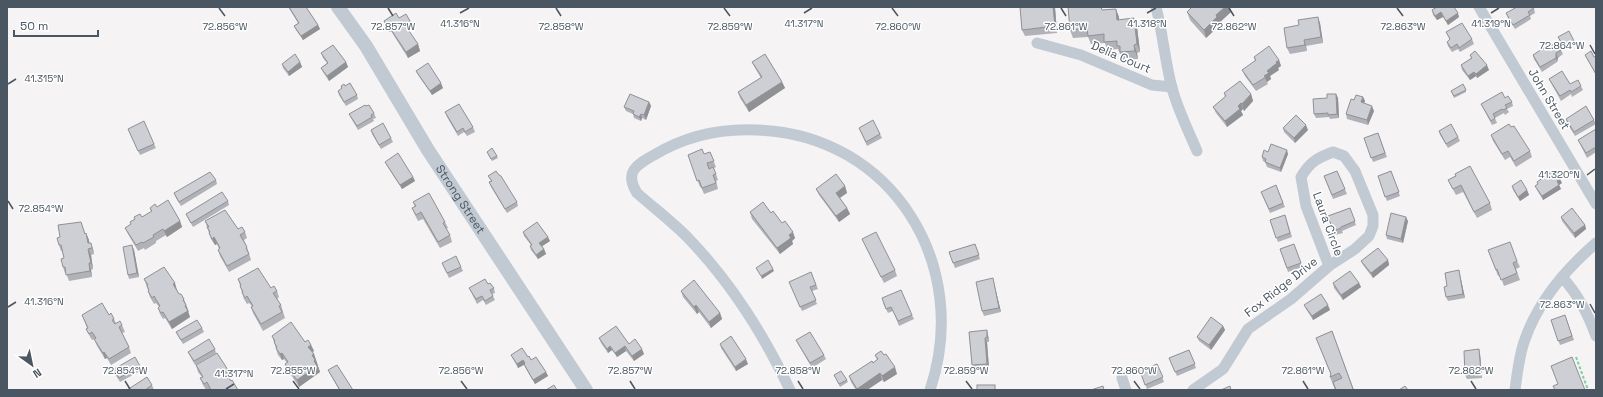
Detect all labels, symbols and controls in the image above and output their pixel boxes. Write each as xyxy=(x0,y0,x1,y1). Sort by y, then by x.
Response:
scale bar xyxy=(14,12,98,38)
text: 41.316°N xyxy=(440,17,480,30)
text: 41.317°N xyxy=(785,17,823,30)
text: 41.318°N xyxy=(1127,17,1167,30)
text: 41.319°N xyxy=(1471,17,1511,30)
text: 50 m xyxy=(20,18,48,34)
text: 72.856°W xyxy=(202,20,248,33)
text: 72.857°W xyxy=(371,20,415,33)
text: 72.858°W xyxy=(538,20,584,33)
text: 72.859°W xyxy=(707,20,753,33)
text: 72.860°W xyxy=(875,20,921,33)
text: 72.861°W xyxy=(1044,20,1088,33)
text: 72.862°W xyxy=(1211,20,1257,33)
text: 72.863°W xyxy=(1380,20,1426,33)
street label: Delia Court xyxy=(1089,37,1153,77)
text: 72.864°W xyxy=(1539,39,1585,52)
street label: John Street xyxy=(1524,65,1574,133)
text: 41.315°N xyxy=(24,72,64,85)
street label: Strong Street xyxy=(432,162,489,237)
text: 41.320°N xyxy=(1538,168,1580,181)
street label: Laura Circle xyxy=(1309,190,1347,258)
text: 72.854°W xyxy=(18,202,64,215)
street label: Fox Ridge Drive xyxy=(1241,253,1321,321)
text: 41.316°N xyxy=(24,295,64,308)
text: 72.863°W xyxy=(1539,298,1585,311)
north arrow xyxy=(12,345,52,385)
text: 72.854°W xyxy=(102,364,148,377)
text: 72.855°W xyxy=(271,364,316,377)
text: 72.856°W xyxy=(438,364,484,377)
text: 72.857°W xyxy=(608,364,652,377)
text: 72.858°W xyxy=(775,364,821,377)
text: 72.859°W xyxy=(943,364,989,377)
text: 72.860°W xyxy=(1111,364,1157,377)
text: 72.861°W xyxy=(1281,364,1325,377)
text: 72.862°W xyxy=(1448,364,1494,377)
text: N xyxy=(31,366,44,381)
text: 41.317°N xyxy=(215,367,253,380)

